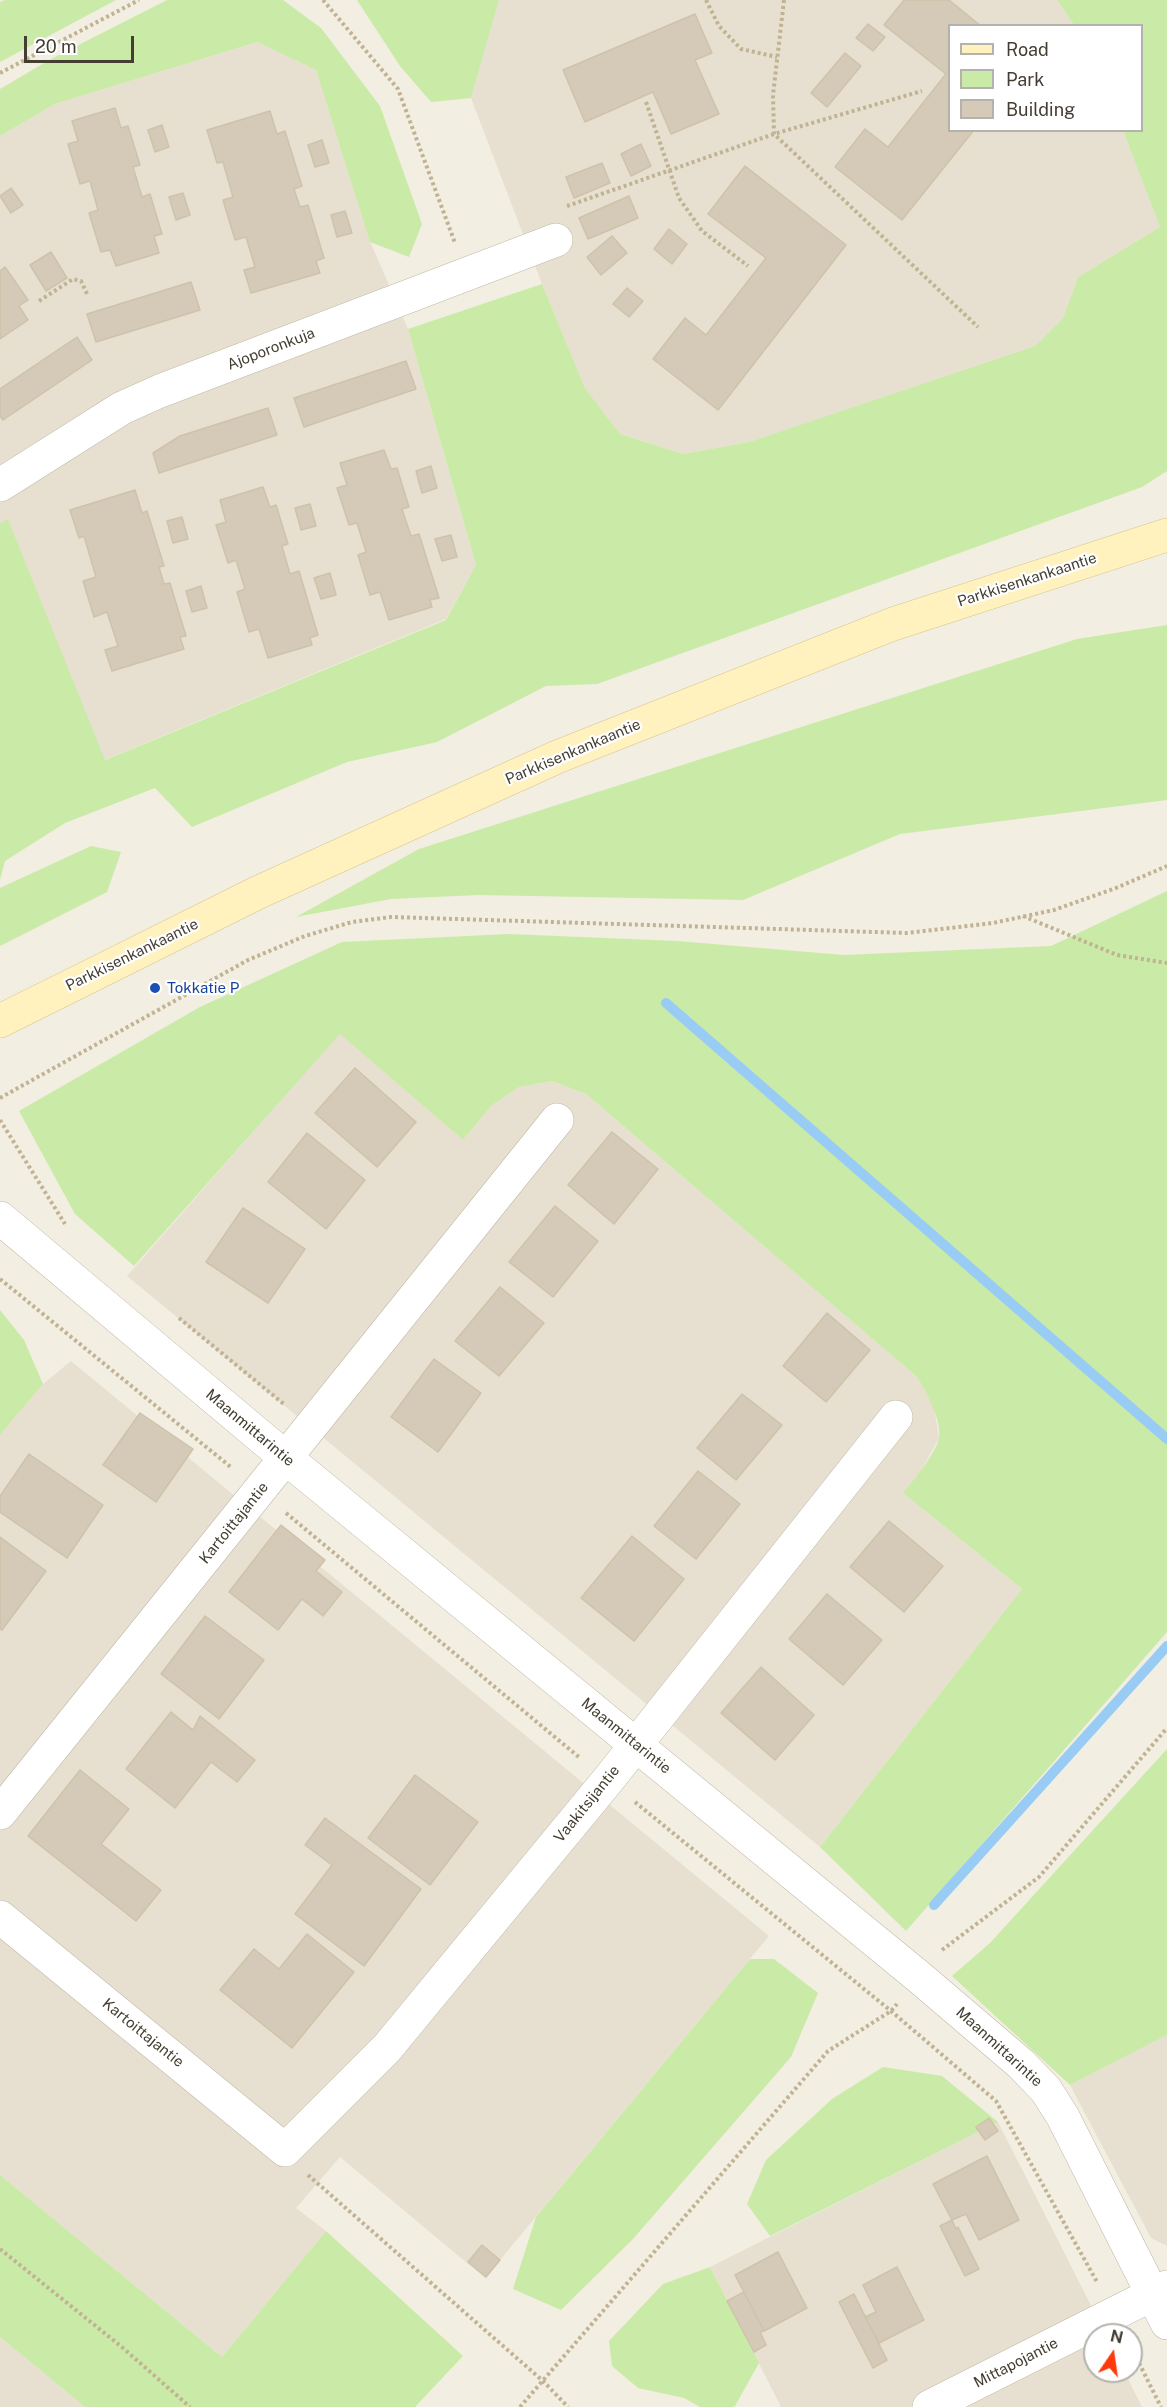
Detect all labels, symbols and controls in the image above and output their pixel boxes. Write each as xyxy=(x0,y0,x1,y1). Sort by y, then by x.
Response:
scale bar xyxy=(27,24,136,62)
legend xyxy=(948,24,1143,132)
text: 20 m xyxy=(35,36,77,57)
text: Road xyxy=(1006,39,1049,60)
text: Park xyxy=(1006,69,1044,90)
text: Building xyxy=(1006,99,1075,120)
street label: Ajoporonkuja xyxy=(225,324,317,374)
street label: Parkkisenkankaantie xyxy=(955,549,1099,611)
street label: Parkkisenkankaantie xyxy=(503,715,643,789)
street label: Parkkisenkankaantie xyxy=(63,915,201,995)
place label: Tokkatie P xyxy=(167,979,239,997)
marker: Tokkatie P xyxy=(148,981,162,995)
street label: Maanmittarintie xyxy=(202,1386,298,1470)
street label: Kartoittajantie xyxy=(196,1479,272,1567)
street label: Maanmittarintie xyxy=(577,1694,675,1778)
street label: Vaakitsijantie xyxy=(550,1762,624,1846)
street label: Kartoittajantie xyxy=(99,1995,187,2071)
street label: Maanmittarintie xyxy=(952,2003,1046,2091)
north arrow xyxy=(1083,2323,1143,2383)
text: N xyxy=(1108,2326,1125,2348)
street label: Mittapojantie xyxy=(971,2334,1061,2392)

